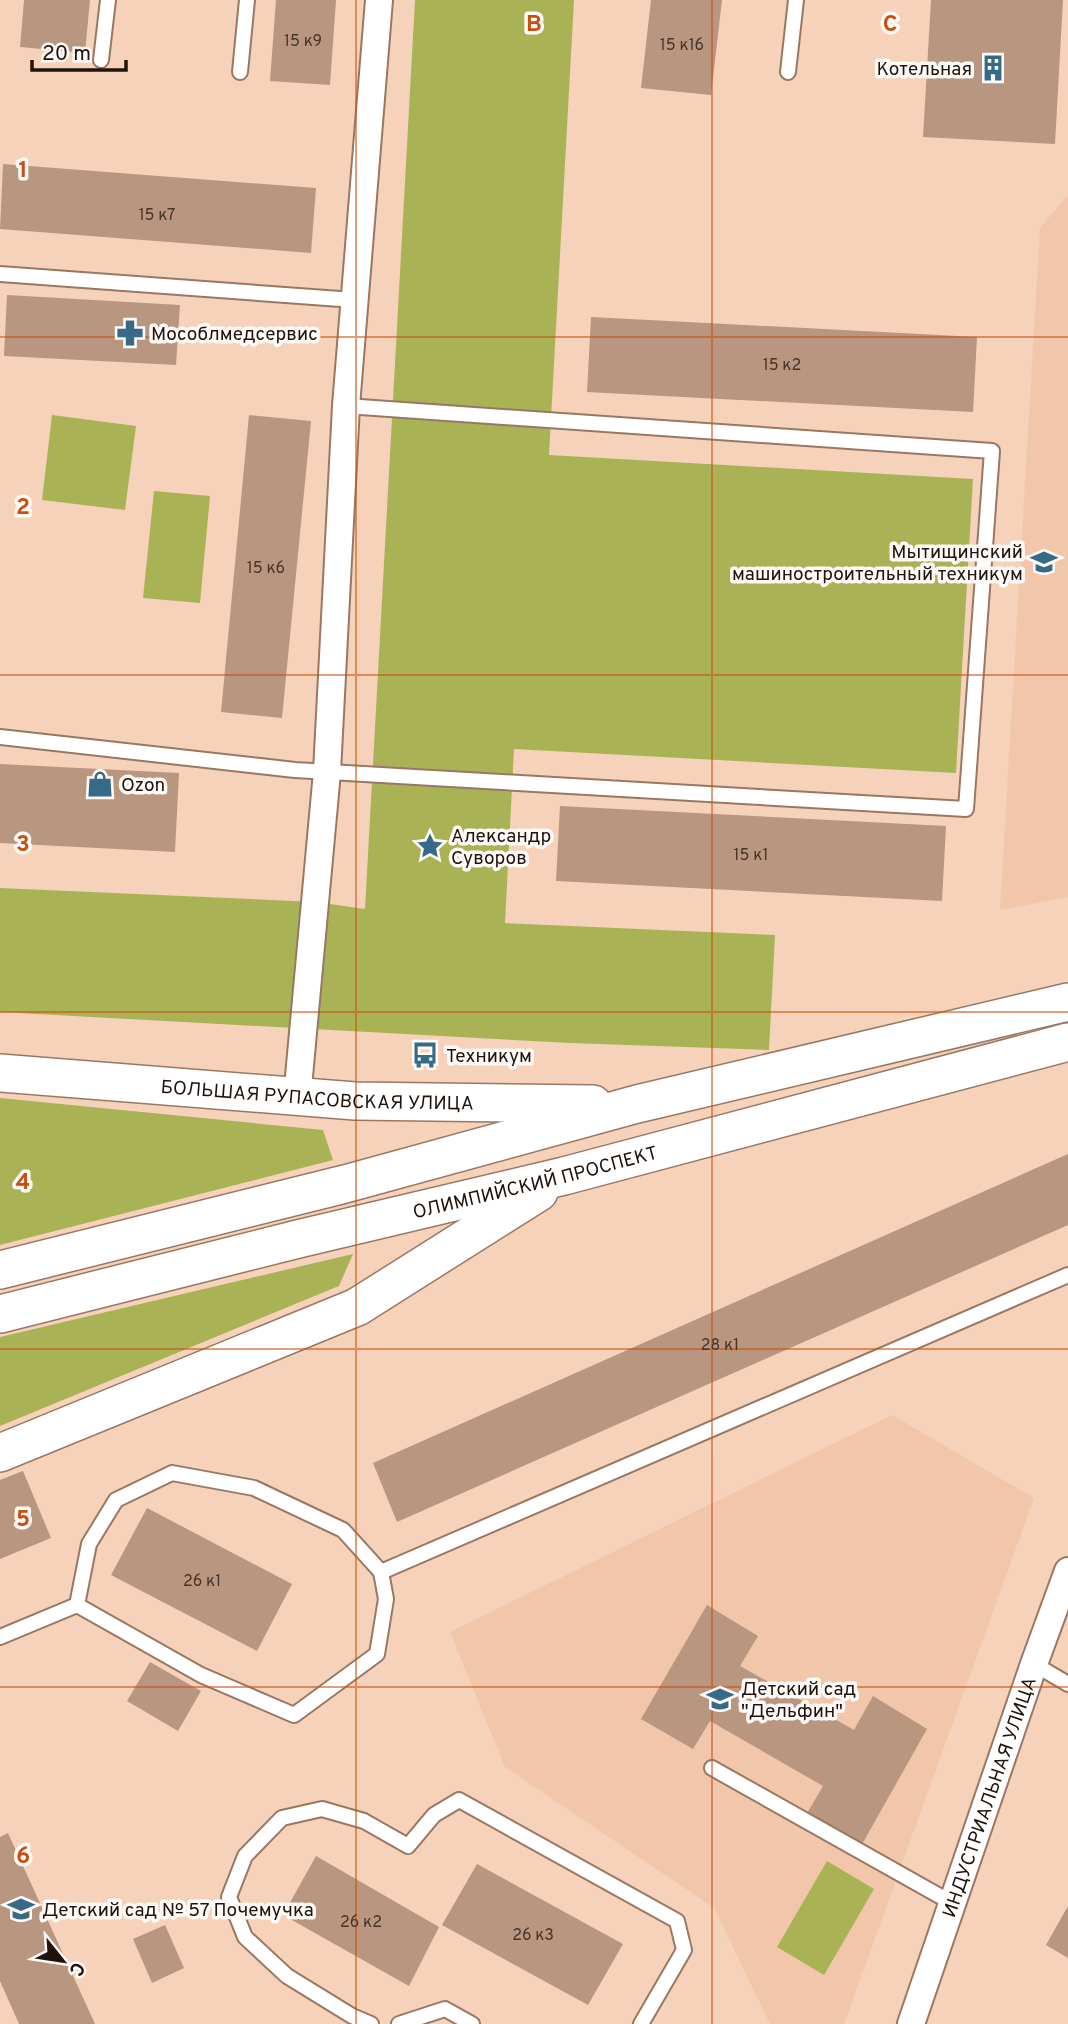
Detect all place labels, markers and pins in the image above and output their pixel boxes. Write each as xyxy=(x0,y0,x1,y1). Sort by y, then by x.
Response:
building icon: Котельная xyxy=(978,53,1008,83)
place label: Котельная xyxy=(877,58,972,82)
pharmacy icon: Мособлмедсервис xyxy=(115,318,145,348)
place label: Мособлмедсервис xyxy=(151,323,318,347)
place label: Мытищинский машиностроительный техникум xyxy=(732,541,1023,587)
school or university icon: Мытищинский машиностроительный техникум xyxy=(1029,547,1059,577)
shop icon: Ozon xyxy=(85,769,115,799)
place label: Ozon xyxy=(121,774,165,798)
place label: Александр Суворов xyxy=(451,825,551,871)
place icon: Александр Суворов xyxy=(415,831,445,861)
bus stop icon: Техникум xyxy=(410,1040,440,1070)
place label: Техникум xyxy=(446,1045,532,1069)
place label: Детский сад "Дельфин" xyxy=(741,1678,856,1724)
school or university icon: Детский сад "Дельфин" xyxy=(705,1684,735,1714)
school or university icon: Детский сад № 57 Почемучка xyxy=(6,1894,36,1924)
place label: Детский сад № 57 Почемучка xyxy=(42,1899,314,1923)

